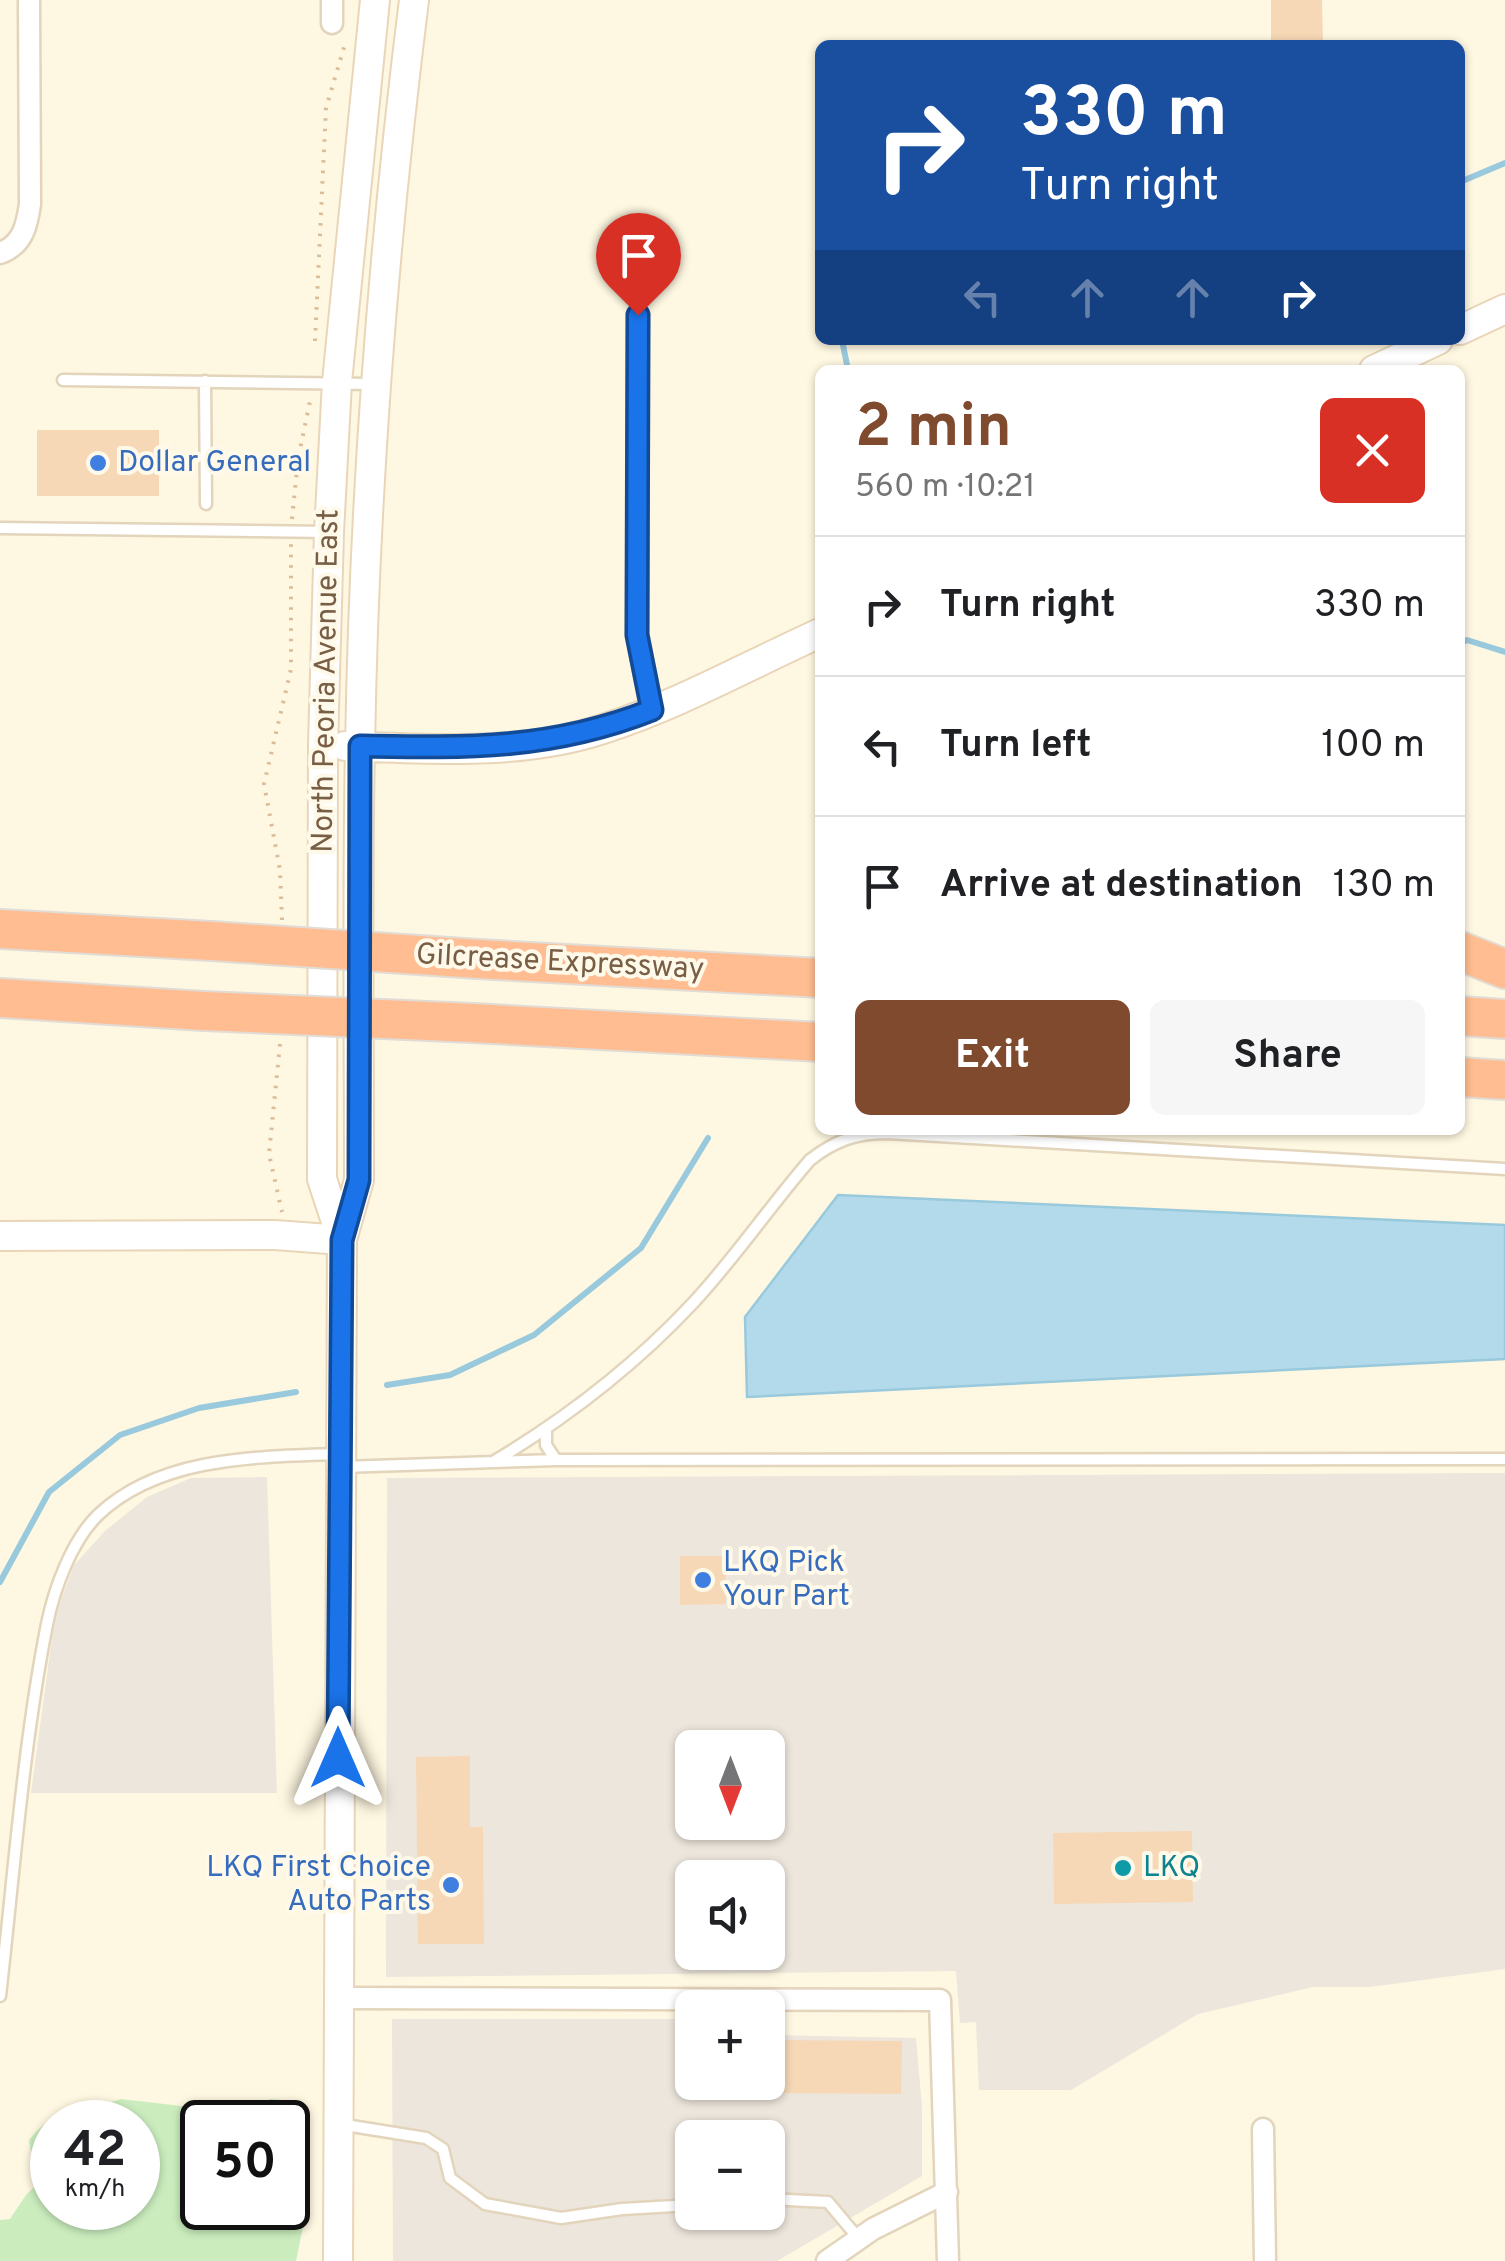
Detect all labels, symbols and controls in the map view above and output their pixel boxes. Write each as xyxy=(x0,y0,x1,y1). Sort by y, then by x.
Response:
text: 330 m xyxy=(1020,72,1228,161)
icon: right xyxy=(855,80,985,210)
text: Turn right xyxy=(1020,159,1219,216)
pin xyxy=(596,213,681,316)
icon: arrive xyxy=(611,228,666,283)
icon: left xyxy=(955,270,1010,325)
icon: ahead xyxy=(1060,270,1115,325)
icon: ahead xyxy=(1165,270,1220,325)
icon: right xyxy=(1270,270,1325,325)
text: 2 min xyxy=(855,392,1012,468)
button: close xyxy=(1320,398,1425,503)
place label: Dollar General xyxy=(118,445,311,482)
marker: Dollar General xyxy=(87,452,109,474)
text: 560 m · 10:21 xyxy=(855,468,1035,508)
street label: North Peoria Avenue East xyxy=(306,509,348,853)
icon: right xyxy=(855,579,910,634)
text: Turn right xyxy=(940,582,1115,631)
text: 330 m xyxy=(1314,582,1425,631)
icon: left xyxy=(855,719,910,774)
text: Turn left xyxy=(940,722,1092,771)
text: 100 m xyxy=(1321,722,1425,771)
icon: arrive xyxy=(855,859,910,914)
text: Arrive at destination xyxy=(940,862,1303,911)
text: 130 m xyxy=(1333,862,1435,911)
street label: Gilcrease Expressway xyxy=(415,937,705,989)
button: Exit xyxy=(855,1000,1130,1115)
button: Share xyxy=(1150,1000,1425,1115)
place label: LKQ Pick Your Part xyxy=(723,1545,850,1616)
marker: LKQ Pick Your Part xyxy=(692,1569,714,1591)
position arrow xyxy=(286,1706,390,1810)
north arrow xyxy=(675,1730,785,1840)
map controls xyxy=(675,1730,785,2230)
place label: LKQ First Choice Auto Parts xyxy=(206,1850,431,1921)
place label: LKQ xyxy=(1143,1850,1200,1887)
marker: LKQ xyxy=(1112,1857,1134,1879)
button: sound xyxy=(675,1860,785,1970)
marker: LKQ First Choice Auto Parts xyxy=(440,1874,462,1896)
button: + xyxy=(675,1990,785,2100)
speed limit sign: 50 xyxy=(180,2100,310,2230)
button: − xyxy=(675,2120,785,2230)
text: 42 xyxy=(64,2121,126,2184)
text: km/h xyxy=(65,2174,125,2206)

